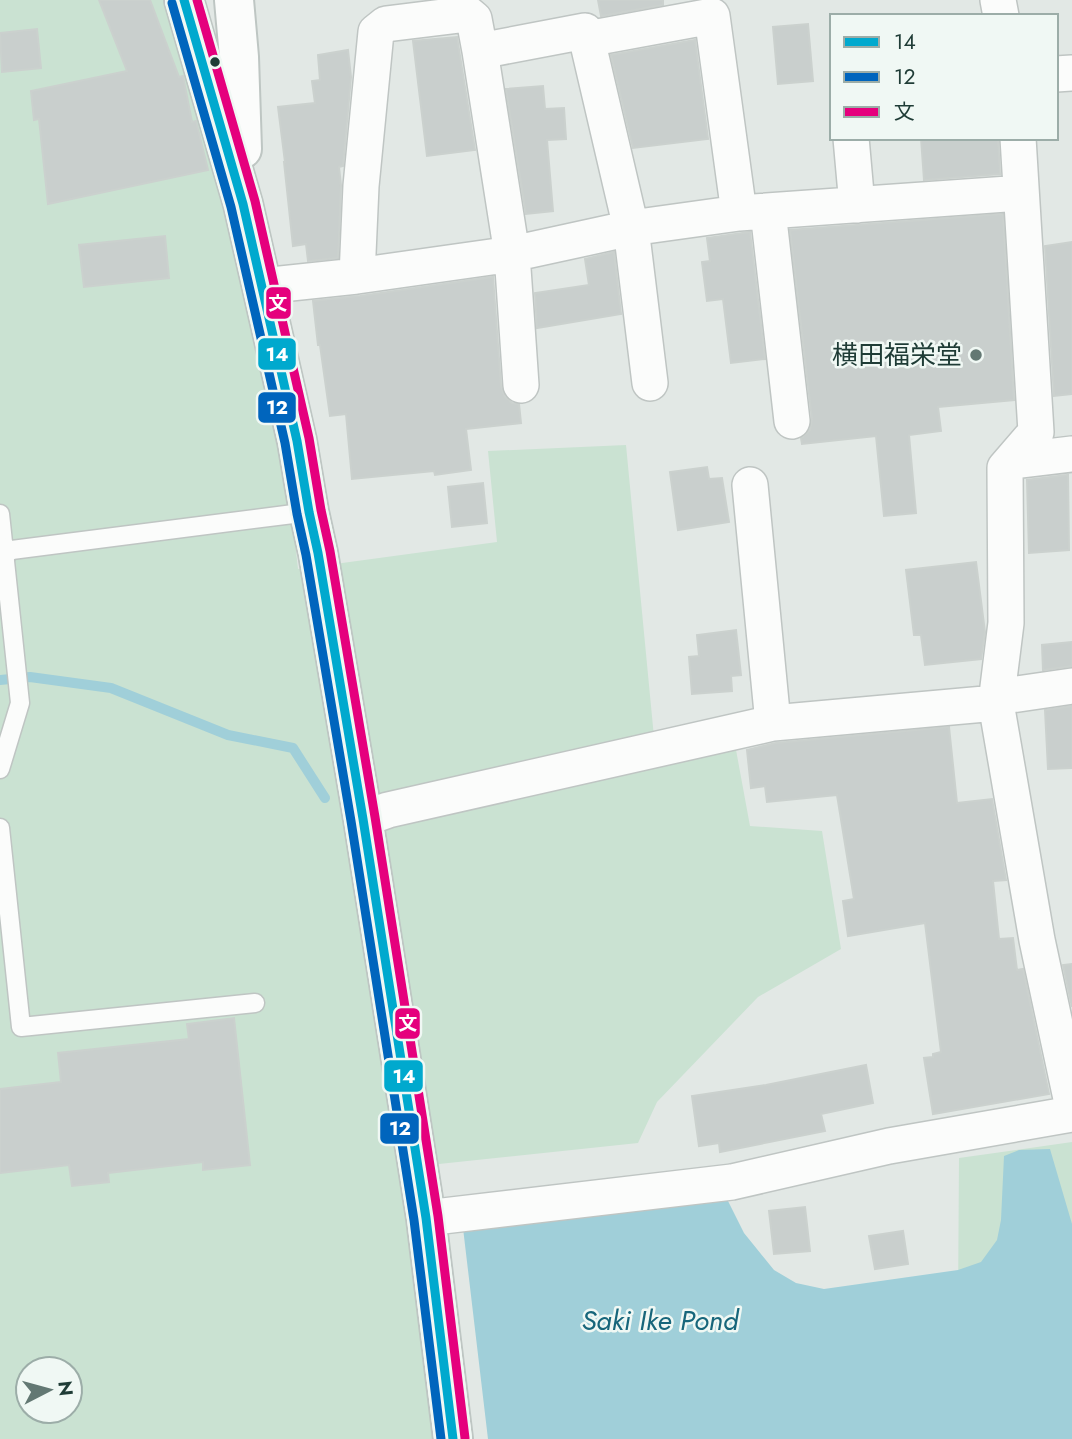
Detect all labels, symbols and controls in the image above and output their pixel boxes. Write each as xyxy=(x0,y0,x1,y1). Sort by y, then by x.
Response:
legend xyxy=(830,14,1058,140)
text: 14 xyxy=(894,27,916,57)
unlabelled marker xyxy=(208,55,222,69)
text: 12 xyxy=(894,62,915,92)
text: 文 xyxy=(894,97,915,127)
line badge: 文 xyxy=(265,286,292,320)
text: 文 xyxy=(268,290,288,317)
place label: 横田福栄堂 xyxy=(832,336,962,374)
line badge: 14 xyxy=(257,337,297,371)
text: 14 xyxy=(266,341,288,368)
marker: 横田福栄堂 xyxy=(968,347,984,363)
line badge: 12 xyxy=(257,391,297,424)
text: 12 xyxy=(266,394,288,421)
line badge: 文 xyxy=(394,1007,421,1040)
text: 文 xyxy=(398,1010,418,1037)
line badge: 14 xyxy=(383,1059,424,1093)
text: 14 xyxy=(393,1063,415,1090)
line badge: 12 xyxy=(379,1112,420,1145)
text: 12 xyxy=(389,1115,411,1142)
water label: Saki Ike Pond xyxy=(581,1300,740,1341)
north arrow xyxy=(14,1355,84,1425)
text: N xyxy=(51,1379,80,1397)

